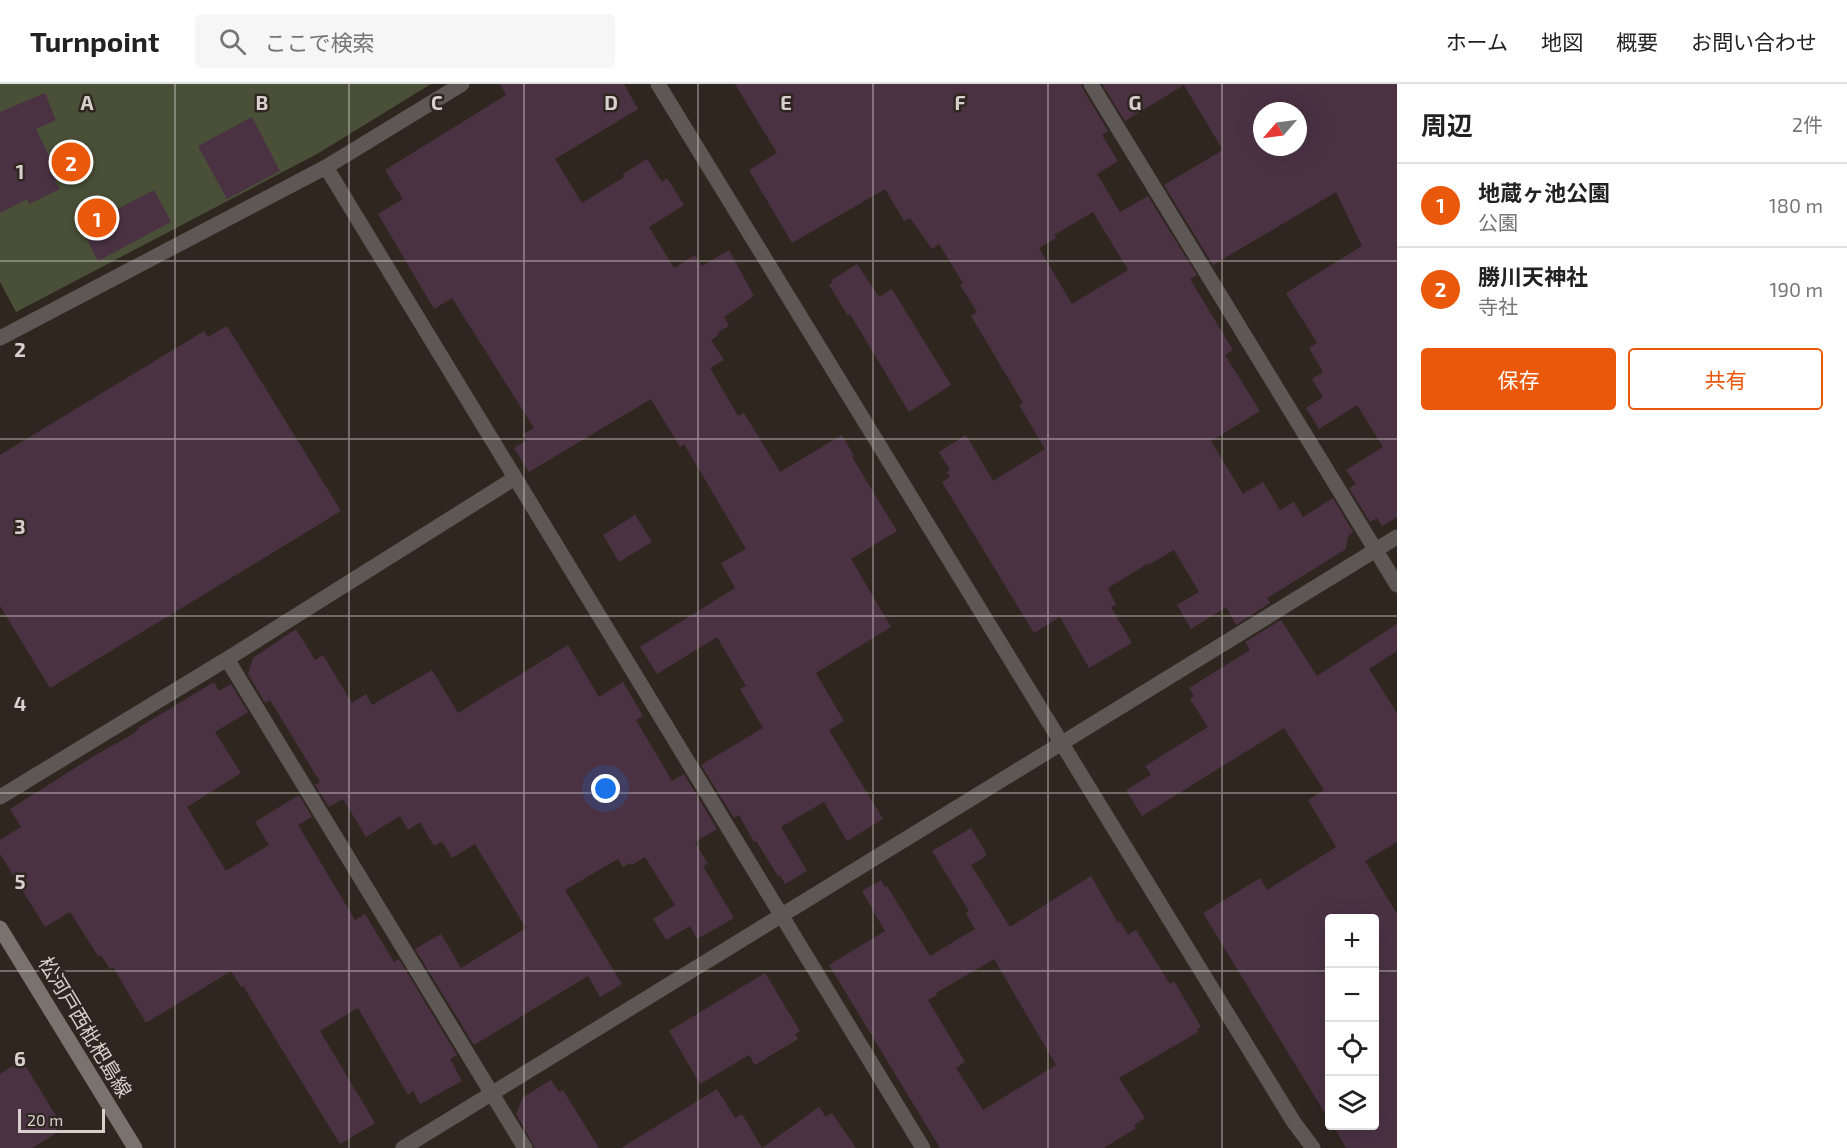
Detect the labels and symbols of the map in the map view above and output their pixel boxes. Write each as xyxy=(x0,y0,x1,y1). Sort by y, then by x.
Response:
text: A xyxy=(80,90,94,114)
text: B xyxy=(256,90,268,114)
text: C xyxy=(431,90,443,114)
text: D xyxy=(604,90,618,114)
text: E xyxy=(780,90,792,114)
text: F xyxy=(954,90,966,114)
text: G xyxy=(1129,90,1141,114)
north arrow xyxy=(1253,102,1307,156)
pin: 2 xyxy=(52,140,90,184)
text: 1 xyxy=(16,159,24,183)
pin: 1 xyxy=(78,196,116,240)
text: 2 xyxy=(14,337,26,361)
text: 3 xyxy=(14,514,26,538)
text: 4 xyxy=(14,691,27,715)
your location xyxy=(591,774,620,803)
text: 5 xyxy=(14,869,26,893)
street label: 松河戸西枇杷島線 xyxy=(34,952,137,1101)
text: 6 xyxy=(14,1046,26,1070)
scale bar xyxy=(18,1106,105,1134)

